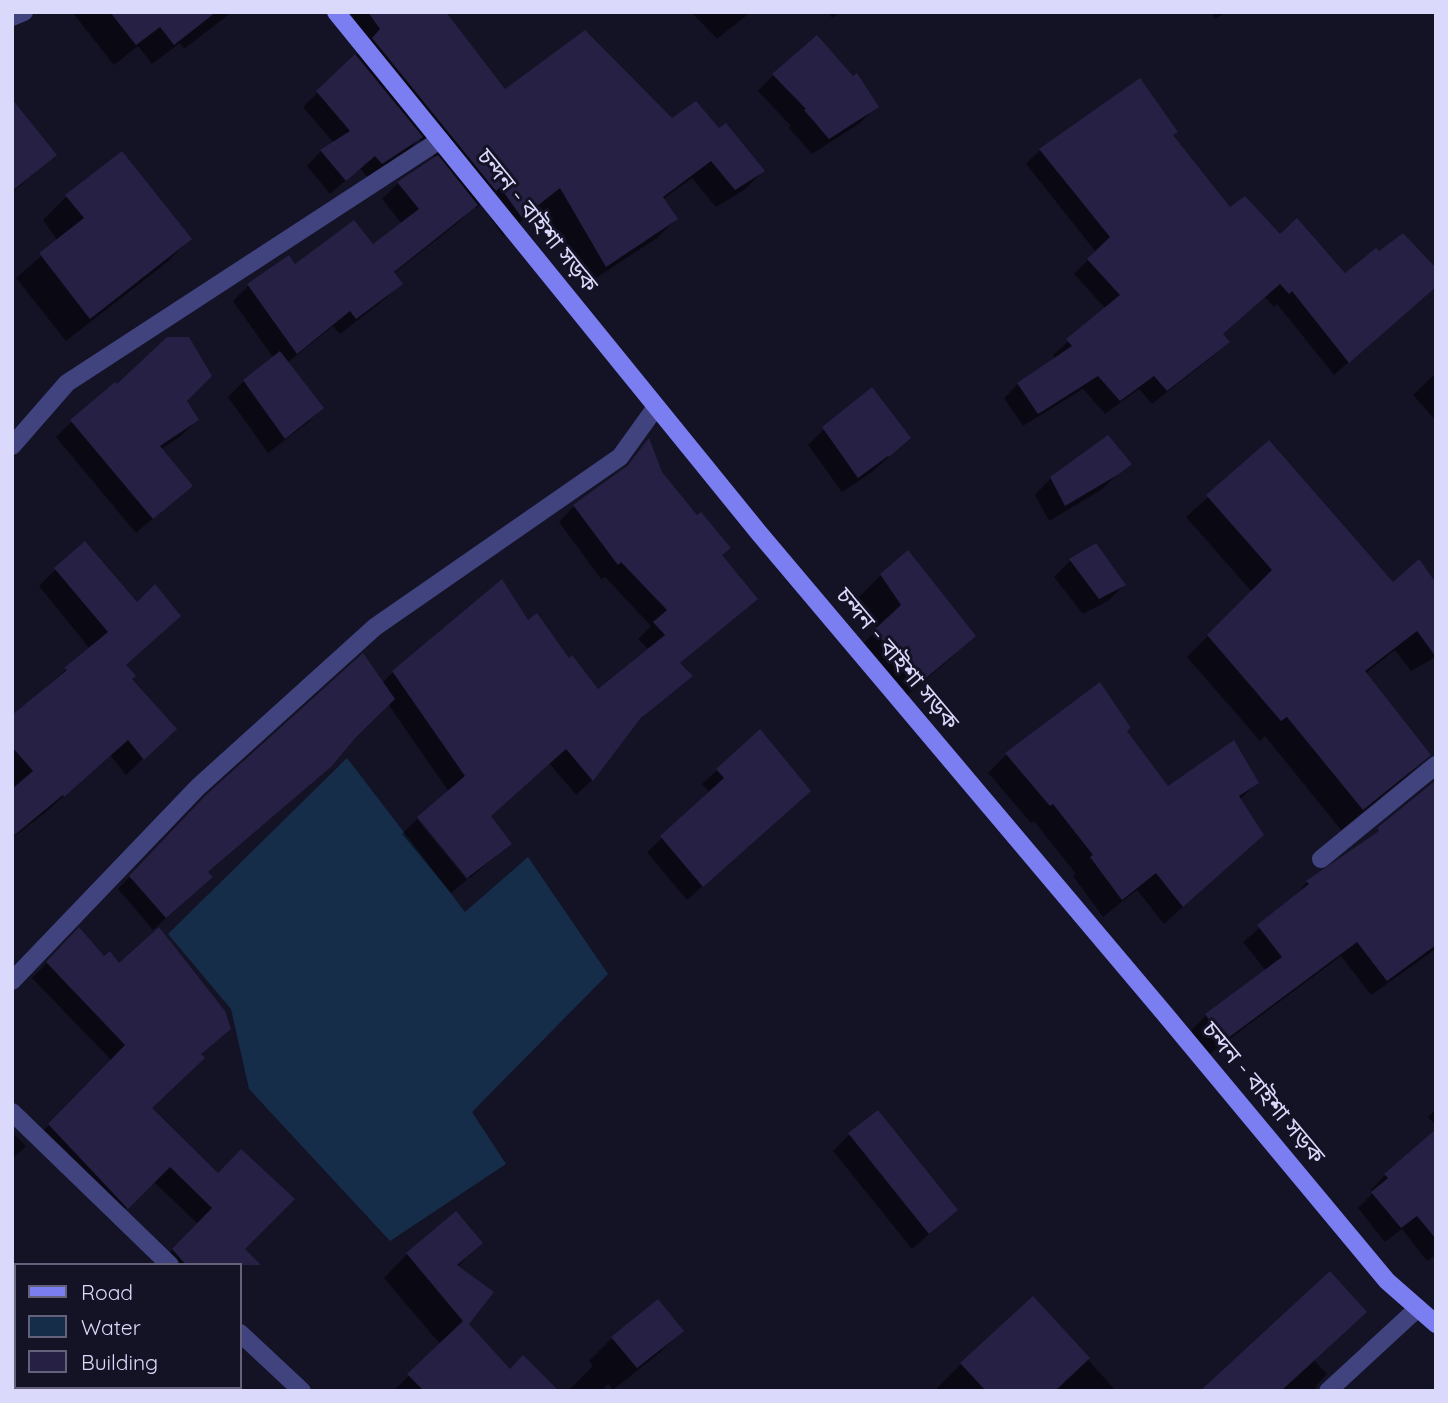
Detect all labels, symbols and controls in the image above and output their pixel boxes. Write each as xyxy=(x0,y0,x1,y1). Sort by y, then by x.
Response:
street label: চন্দন - বাইশা সড়ক xyxy=(471,144,603,298)
street label: চন্দন - বাইশা সড়ক xyxy=(830,582,964,736)
street label: চন্দন - বাইশা সড়ক xyxy=(1196,1016,1330,1170)
legend xyxy=(14,1263,242,1389)
text: Road xyxy=(81,1279,133,1305)
text: Water xyxy=(81,1314,141,1340)
text: Building xyxy=(81,1349,158,1375)

